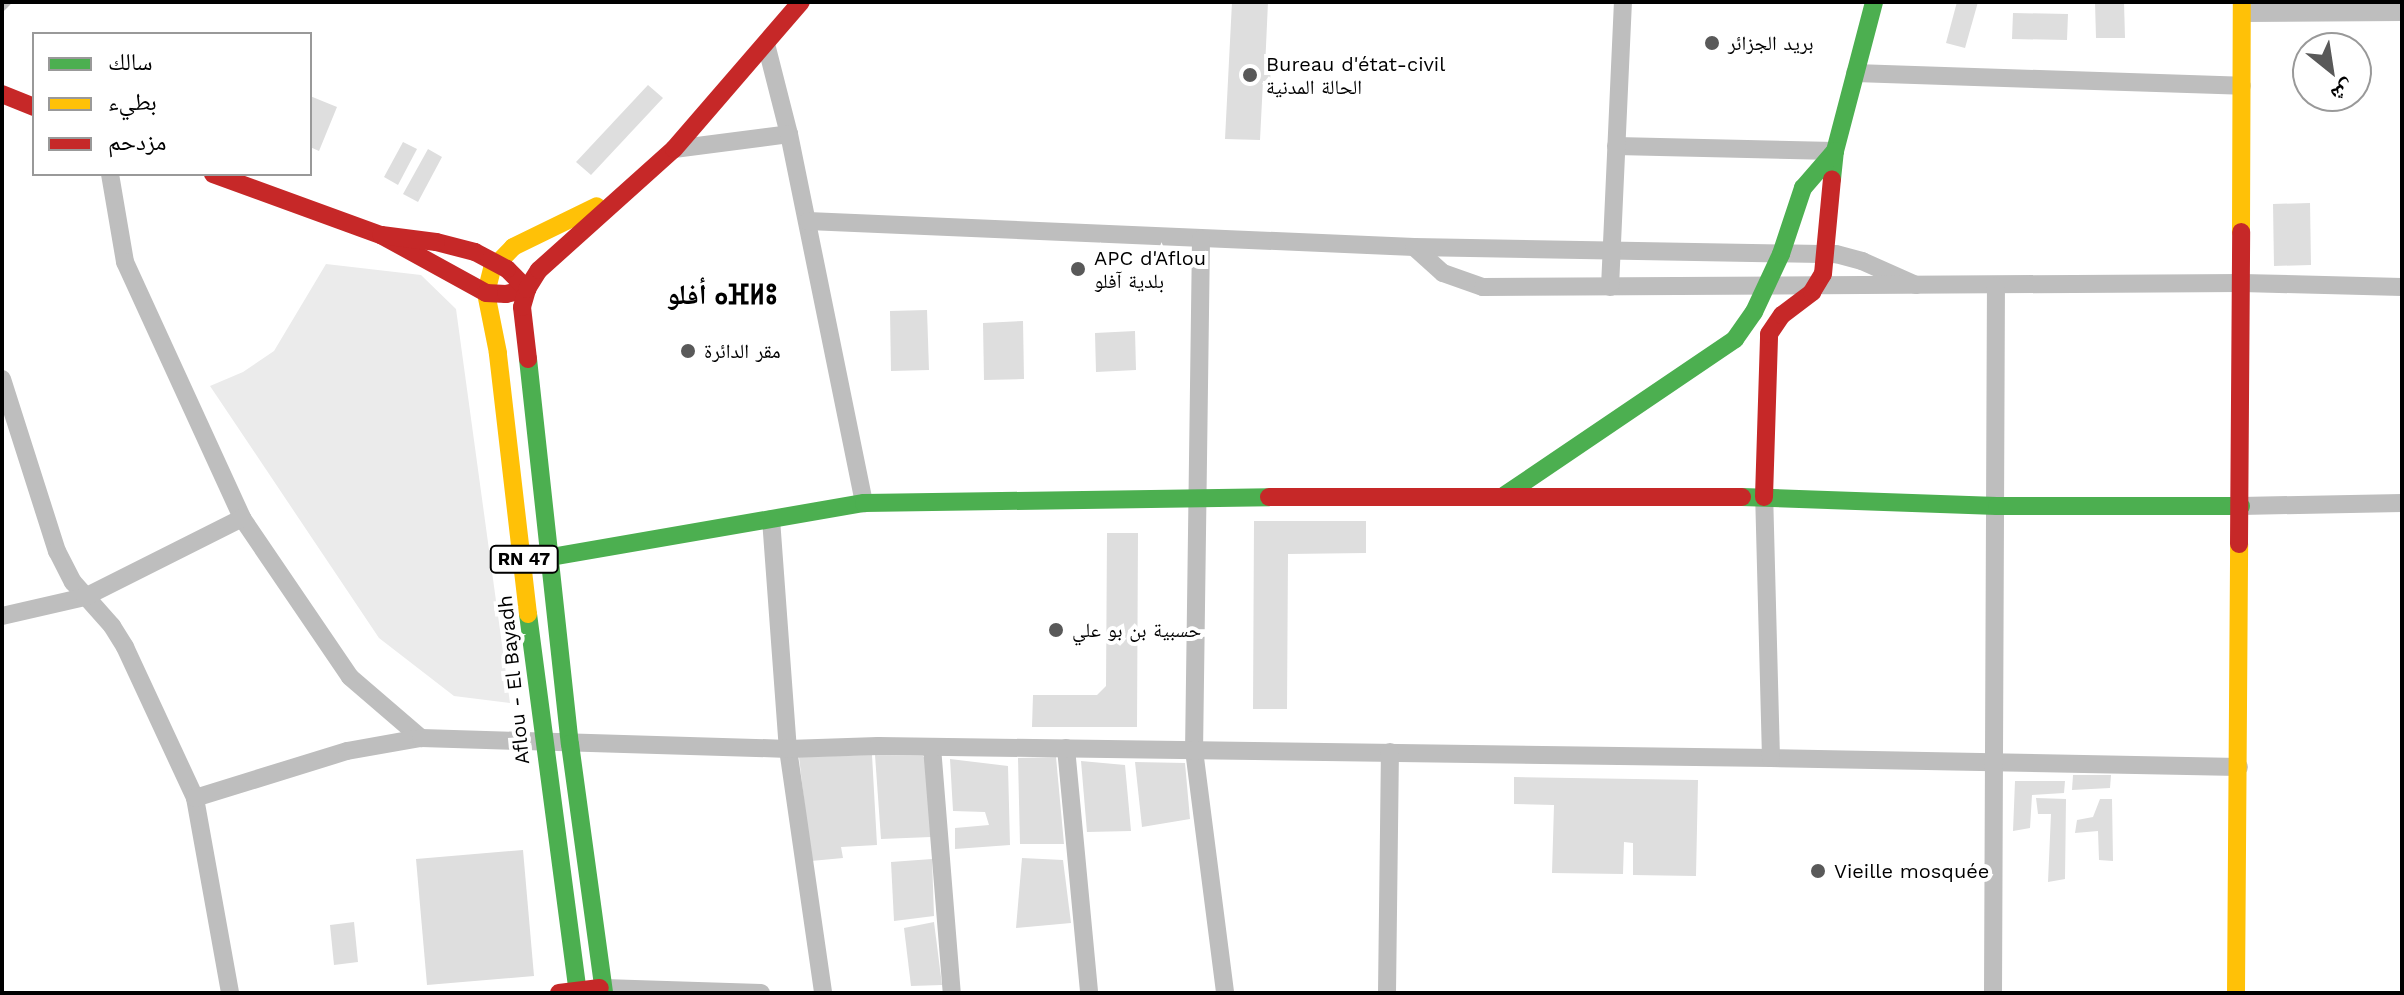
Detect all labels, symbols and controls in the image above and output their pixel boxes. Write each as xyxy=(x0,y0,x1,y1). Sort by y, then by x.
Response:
place label: بريد الجزائر xyxy=(1728,31,1813,55)
legend xyxy=(32,32,312,176)
north arrow xyxy=(2292,32,2372,112)
marker: بريد الجزائر xyxy=(1703,34,1721,52)
text: سالك xyxy=(108,48,153,76)
place label: Bureau d'état-civil الحالة المدنية xyxy=(1266,52,1445,99)
marker: Bureau d'état-civil الحالة المدنية xyxy=(1241,66,1259,84)
text: ش xyxy=(2327,75,2360,108)
text: بطيء xyxy=(108,88,157,116)
text: مزدحم xyxy=(108,128,167,156)
place label: APC d'Aflou بلدية آفلو xyxy=(1094,246,1206,293)
marker: APC d'Aflou بلدية آفلو xyxy=(1069,260,1087,278)
district label: أفلو ⴰⴼⵍⵓ xyxy=(666,278,778,312)
place label: مقر الدائرة xyxy=(704,339,781,363)
marker: مقر الدائرة xyxy=(679,342,697,360)
road number: RN 47 xyxy=(488,545,560,573)
street label: Aflou - El Bayadh xyxy=(493,594,535,766)
place label: حسبية بن بو علي xyxy=(1072,618,1201,642)
marker: حسبية بن بو علي xyxy=(1047,621,1065,639)
place label: Vieille mosquée xyxy=(1834,859,1989,883)
marker: Vieille mosquée xyxy=(1809,862,1827,880)

